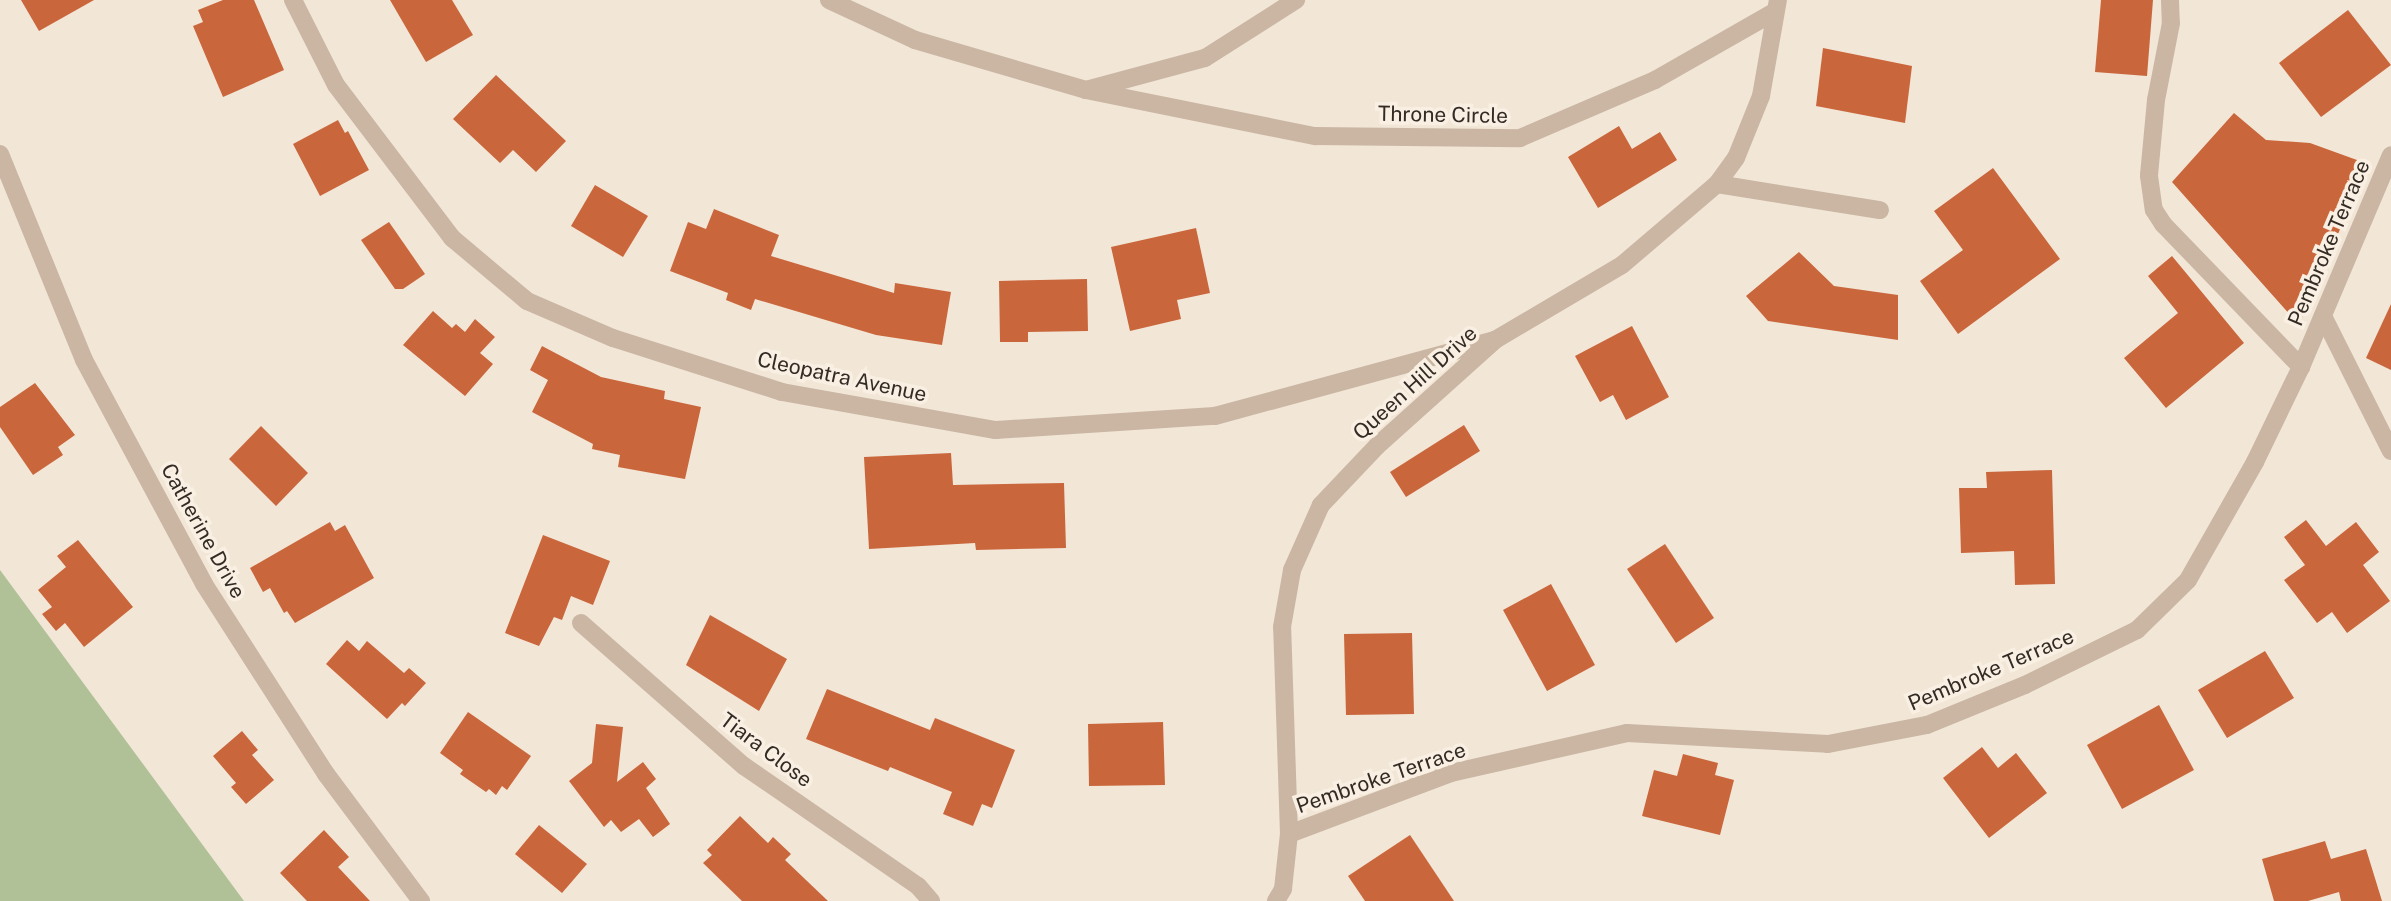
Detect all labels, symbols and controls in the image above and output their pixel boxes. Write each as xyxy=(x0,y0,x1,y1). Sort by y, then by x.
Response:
street label: Throne Circle xyxy=(1378,101,1508,129)
street label: Pembroke Terrace xyxy=(2283,156,2375,330)
street label: Queen Hill Drive xyxy=(1348,321,1482,445)
street label: Cleopatra Avenue xyxy=(755,347,929,407)
street label: Catherine Drive xyxy=(155,459,251,603)
street label: Pembroke Terrace xyxy=(1904,624,2078,716)
street label: Tiara Close xyxy=(715,707,817,793)
street label: Pembroke Terrace xyxy=(1293,737,1469,819)

